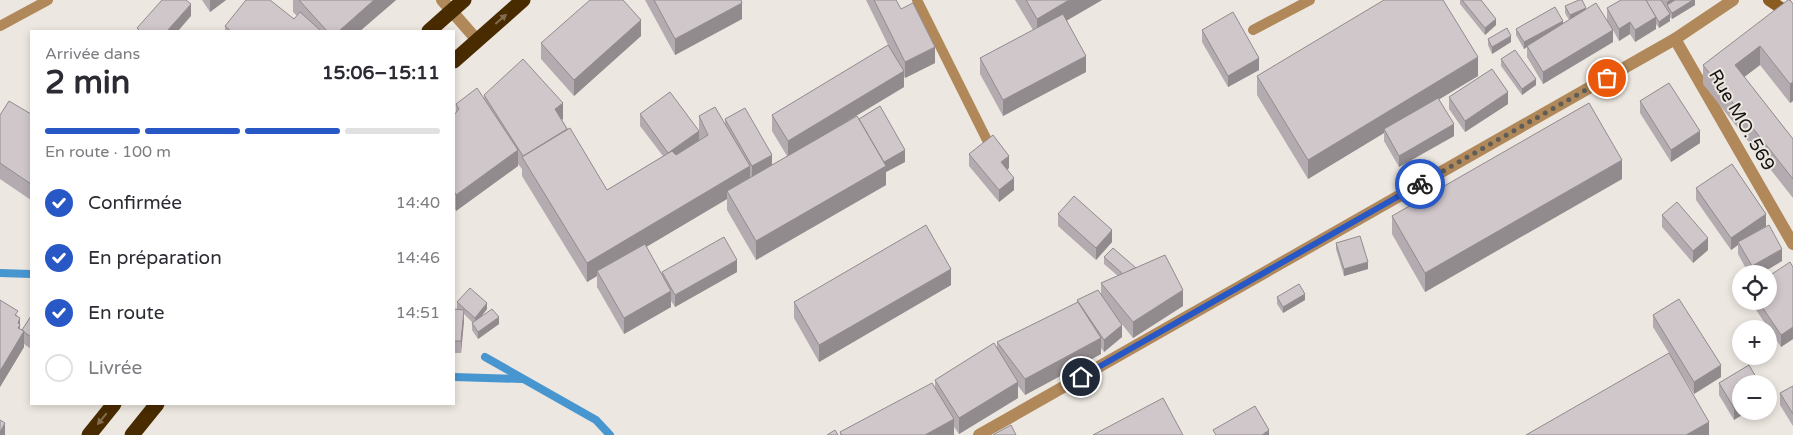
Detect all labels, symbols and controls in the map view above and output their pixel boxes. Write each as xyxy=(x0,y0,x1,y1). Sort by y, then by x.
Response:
one-way arrow xyxy=(495,13,507,25)
text: Arrivée dans xyxy=(45,44,140,64)
pin xyxy=(1586,57,1628,99)
text: 15:06–15:11 xyxy=(322,62,440,84)
text: 2 min xyxy=(45,64,130,102)
icon: bag xyxy=(1593,64,1621,92)
street label: Rue MO. 569 xyxy=(1704,65,1780,175)
text: En route · 100 m xyxy=(45,142,171,162)
courier xyxy=(1395,159,1445,209)
icon: bike xyxy=(1406,170,1434,198)
icon: check xyxy=(45,189,73,217)
text: Confirmée xyxy=(88,192,182,214)
text: 14:40 xyxy=(396,193,440,213)
icon: check xyxy=(45,244,73,272)
text: En préparation xyxy=(88,247,222,269)
text: 14:46 xyxy=(396,248,440,268)
map controls xyxy=(1732,265,1777,420)
button: locate xyxy=(1732,265,1777,310)
icon: check xyxy=(45,299,73,327)
text: En route xyxy=(88,302,165,324)
text: 14:51 xyxy=(396,303,440,323)
button: + xyxy=(1732,320,1777,365)
pin xyxy=(1060,356,1102,398)
text: Livrée xyxy=(88,357,142,379)
icon: home xyxy=(1067,363,1095,391)
button: − xyxy=(1732,375,1777,420)
one-way arrow xyxy=(96,413,107,426)

